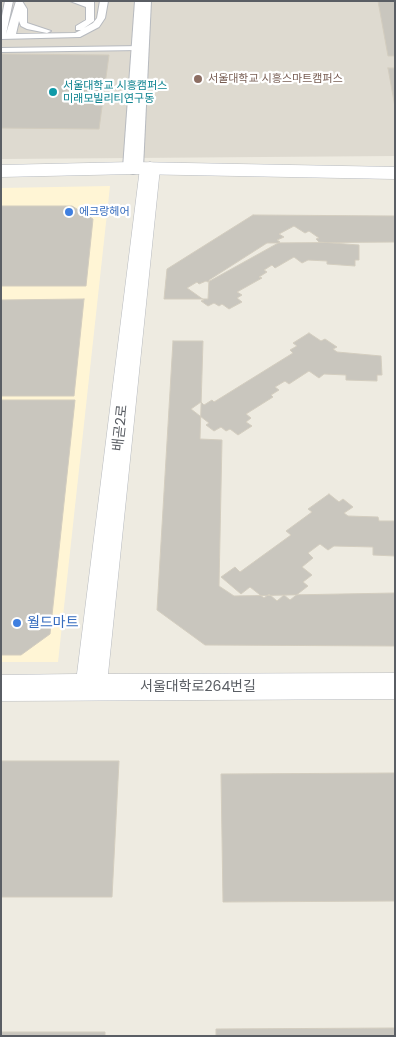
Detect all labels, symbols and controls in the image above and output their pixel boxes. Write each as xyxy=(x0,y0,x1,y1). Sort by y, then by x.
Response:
place label: 서울대학교 시흥스마트캠퍼스 xyxy=(208,72,342,86)
marker: 서울대학교 시흥스마트캠퍼스 xyxy=(192,73,204,85)
place label: 서울대학교 시흥캠퍼스 미래모빌리티연구동 xyxy=(63,79,167,105)
marker: 서울대학교 시흥캠퍼스 미래모빌리티연구동 xyxy=(47,86,59,98)
place label: 에크랑헤어 xyxy=(79,205,130,219)
marker: 에크랑헤어 xyxy=(63,206,75,218)
street label: 배곧2로 xyxy=(110,404,132,452)
place label: 월드마트 xyxy=(27,615,79,631)
marker: 월드마트 xyxy=(11,617,23,629)
street label: 서울대학로264번길 xyxy=(140,679,256,695)

